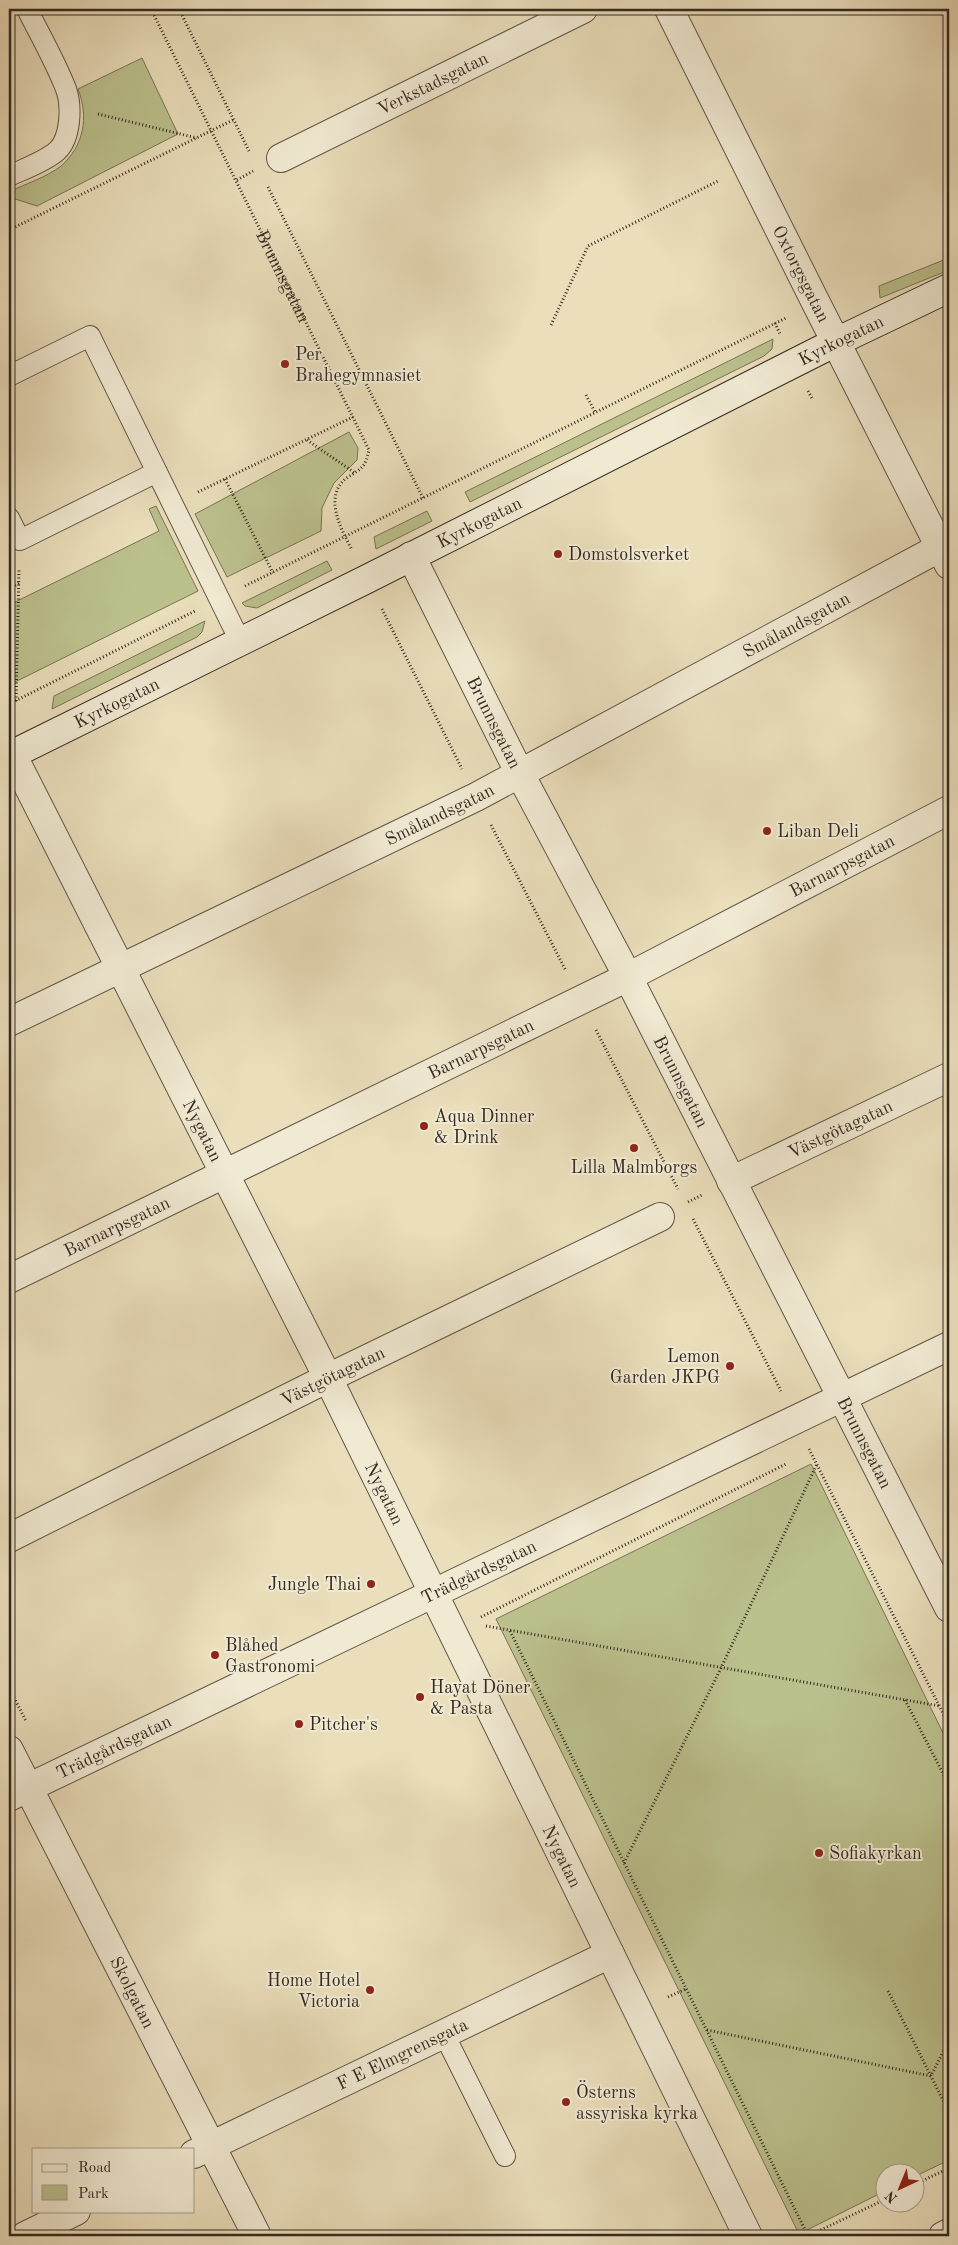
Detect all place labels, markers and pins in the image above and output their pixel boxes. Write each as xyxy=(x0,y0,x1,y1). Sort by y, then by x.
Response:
place label: Per Brahegymnasiet xyxy=(295,346,421,385)
marker: Per Brahegymnasiet xyxy=(279,358,291,370)
place label: Domstolsverket xyxy=(568,546,689,564)
marker: Domstolsverket xyxy=(552,548,564,560)
place label: Liban Deli xyxy=(777,823,859,841)
marker: Liban Deli xyxy=(761,825,773,837)
place label: Aqua Dinner & Drink xyxy=(434,1108,535,1147)
marker: Aqua Dinner & Drink xyxy=(418,1120,430,1132)
marker: Lilla Malmborgs xyxy=(628,1142,640,1154)
place label: Lilla Malmborgs xyxy=(571,1159,698,1177)
place label: Lemon Garden JKPG xyxy=(610,1348,720,1387)
marker: Lemon Garden JKPG xyxy=(724,1360,736,1372)
place label: Jungle Thai xyxy=(268,1576,361,1594)
marker: Jungle Thai xyxy=(365,1578,377,1590)
place label: Blåhed Gastronomi xyxy=(225,1637,315,1676)
marker: Blåhed Gastronomi xyxy=(209,1649,221,1661)
place label: Hayat Döner & Pasta xyxy=(430,1679,531,1718)
marker: Hayat Döner & Pasta xyxy=(414,1691,426,1703)
place label: Pitcher's xyxy=(309,1716,378,1734)
marker: Pitcher's xyxy=(293,1718,305,1730)
place label: Sofiakyrkan xyxy=(829,1845,922,1863)
marker: Sofiakyrkan xyxy=(813,1847,825,1859)
place label: Home Hotel Victoria xyxy=(267,1972,360,2011)
marker: Home Hotel Victoria xyxy=(364,1984,376,1996)
place label: Österns assyriska kyrka xyxy=(576,2080,698,2123)
marker: Österns assyriska kyrka xyxy=(560,2096,572,2108)

